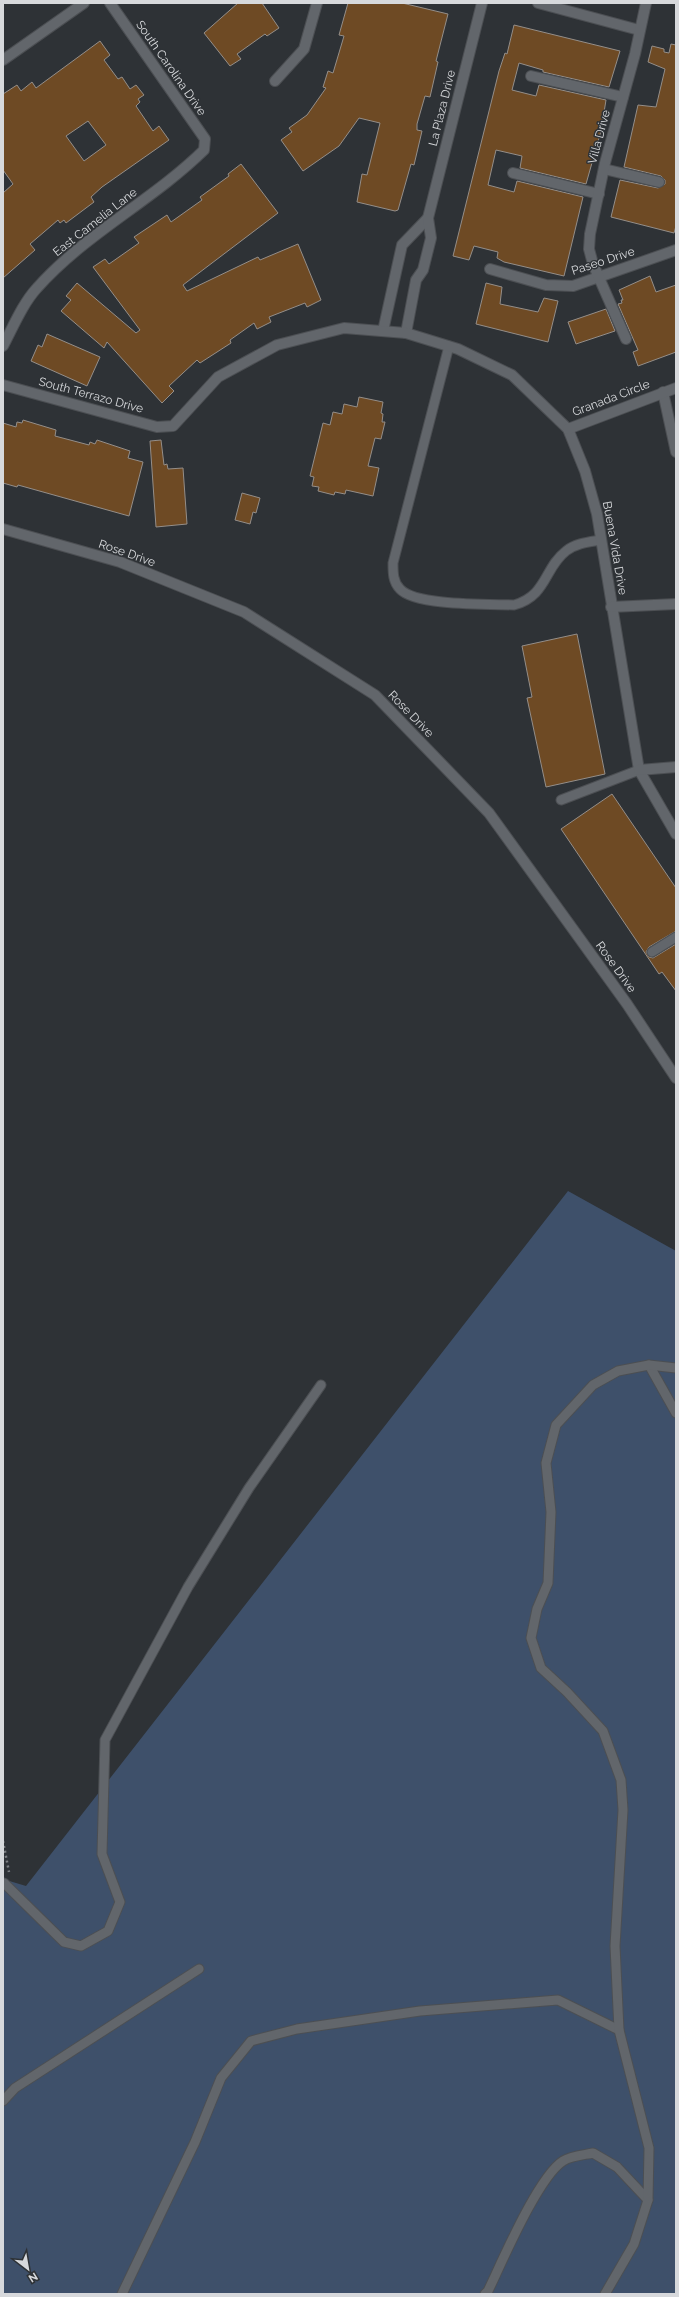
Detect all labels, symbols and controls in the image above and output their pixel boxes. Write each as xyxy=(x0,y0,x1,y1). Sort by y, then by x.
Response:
street label: South Carolina Drive xyxy=(133,18,209,118)
street label: La Plaza Drive xyxy=(426,68,458,148)
street label: Villa Drive xyxy=(585,108,613,166)
street label: East Camelia Lane xyxy=(50,185,140,259)
street label: Paseo Drive xyxy=(570,244,636,278)
street label: South Terrazo Drive xyxy=(37,374,145,416)
street label: Granada Circle xyxy=(570,377,652,419)
street label: Buena Vida Drive xyxy=(600,500,630,596)
street label: Rose Drive xyxy=(97,537,157,569)
street label: Rose Drive xyxy=(385,688,437,740)
street label: Rose Drive xyxy=(593,939,639,995)
north arrow xyxy=(8,2249,48,2289)
text: N xyxy=(26,2269,40,2285)

